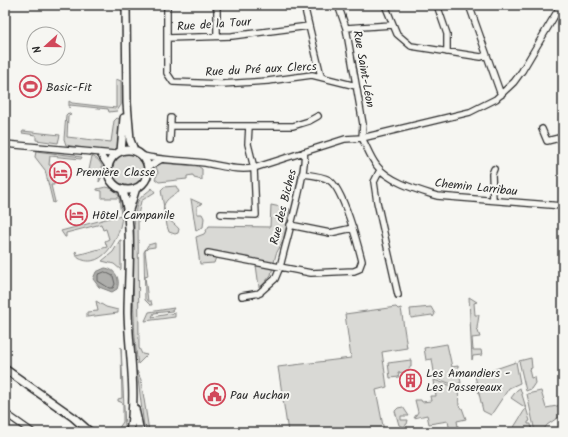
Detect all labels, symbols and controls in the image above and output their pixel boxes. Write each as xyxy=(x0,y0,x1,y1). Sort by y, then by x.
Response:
street label: Rue de la Tour xyxy=(176,12,253,37)
north arrow xyxy=(26,26,66,66)
street label: Rue Saint-Léon xyxy=(347,29,380,109)
text: N xyxy=(28,43,47,56)
street label: Rue du Pré aux Clercs xyxy=(205,57,317,82)
sports icon: Basic-Fit xyxy=(18,74,44,100)
place label: Basic-Fit xyxy=(46,78,92,97)
hotel icon: Première Classe xyxy=(48,159,74,185)
place label: Première Classe xyxy=(76,163,156,182)
street label: Rue des Biches xyxy=(265,167,302,247)
street label: Chemin Larribau xyxy=(434,174,519,201)
hotel icon: Hôtel Campanile xyxy=(64,202,90,228)
place label: Hôtel Campanile xyxy=(92,206,175,225)
place label: Les Amandiers - Les Passereaux xyxy=(426,364,511,397)
building icon: Les Amandiers - Les Passereaux xyxy=(397,367,423,393)
public building icon: Pau Auchan xyxy=(202,382,228,408)
place label: Pau Auchan xyxy=(230,386,290,405)

